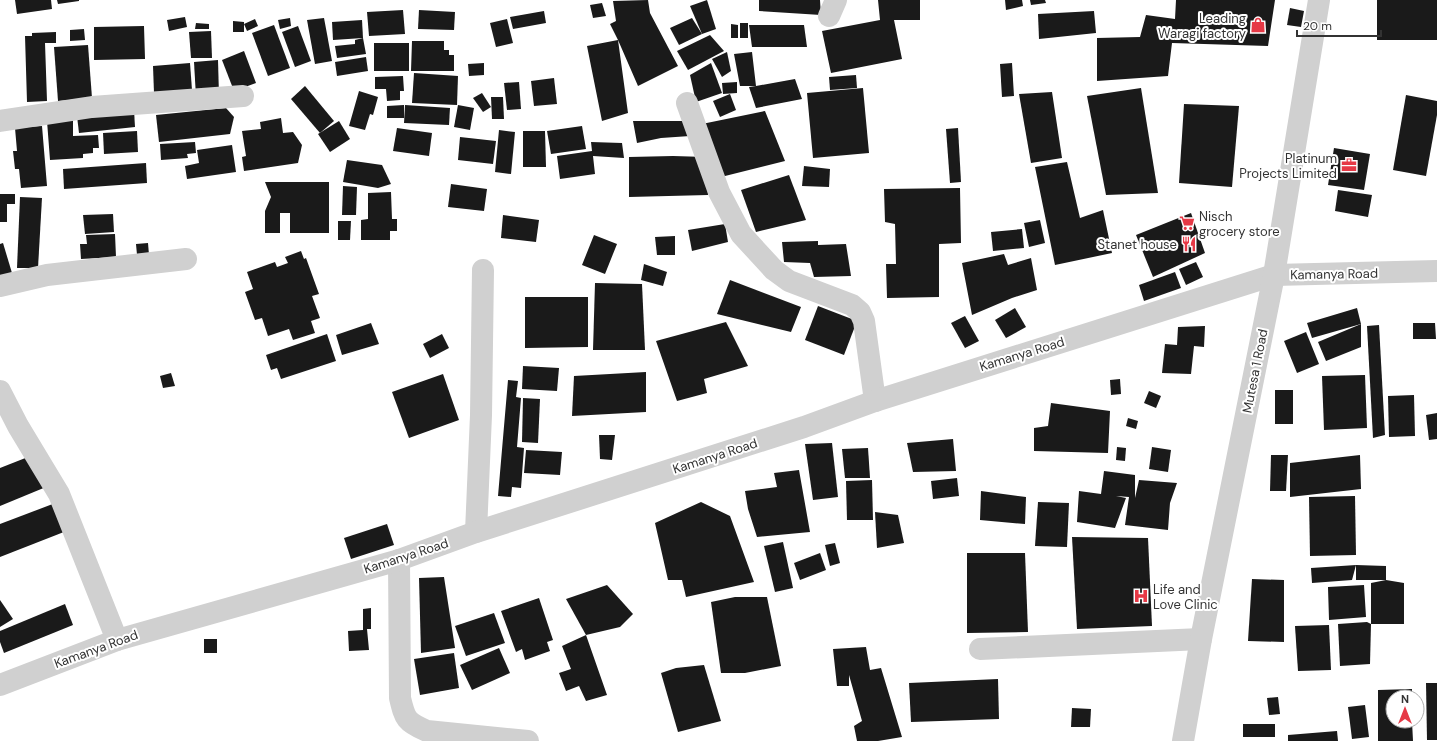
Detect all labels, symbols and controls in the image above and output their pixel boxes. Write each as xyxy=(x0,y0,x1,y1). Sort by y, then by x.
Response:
place label: Leading Waragi factory xyxy=(1158,10,1246,42)
scale bar xyxy=(1297,12,1381,38)
shop icon: Leading Waragi factory xyxy=(1249,16,1267,34)
text: 20 m xyxy=(1303,18,1332,34)
place label: Platinum Projects Limited xyxy=(1239,150,1337,182)
office icon: Platinum Projects Limited xyxy=(1340,156,1358,174)
place label: Nisch grocery store xyxy=(1199,208,1280,240)
supermarket icon: Nisch grocery store xyxy=(1178,214,1196,232)
restaurant icon: Stanet house xyxy=(1180,235,1198,253)
place label: Stanet house xyxy=(1098,236,1177,253)
street label: Kamanya Road xyxy=(1290,265,1378,283)
street label: Mutesa 1 Road xyxy=(1238,327,1272,415)
street label: Kamanya Road xyxy=(977,333,1067,375)
street label: Kamanya Road xyxy=(671,434,759,478)
street label: Kamanya Road xyxy=(362,534,450,578)
place label: Life and Love Clinic xyxy=(1153,581,1218,613)
hospital icon: Life and Love Clinic xyxy=(1132,587,1150,605)
street label: Kamanya Road xyxy=(52,626,140,672)
north arrow xyxy=(1385,689,1425,729)
text: N xyxy=(1401,692,1409,706)

